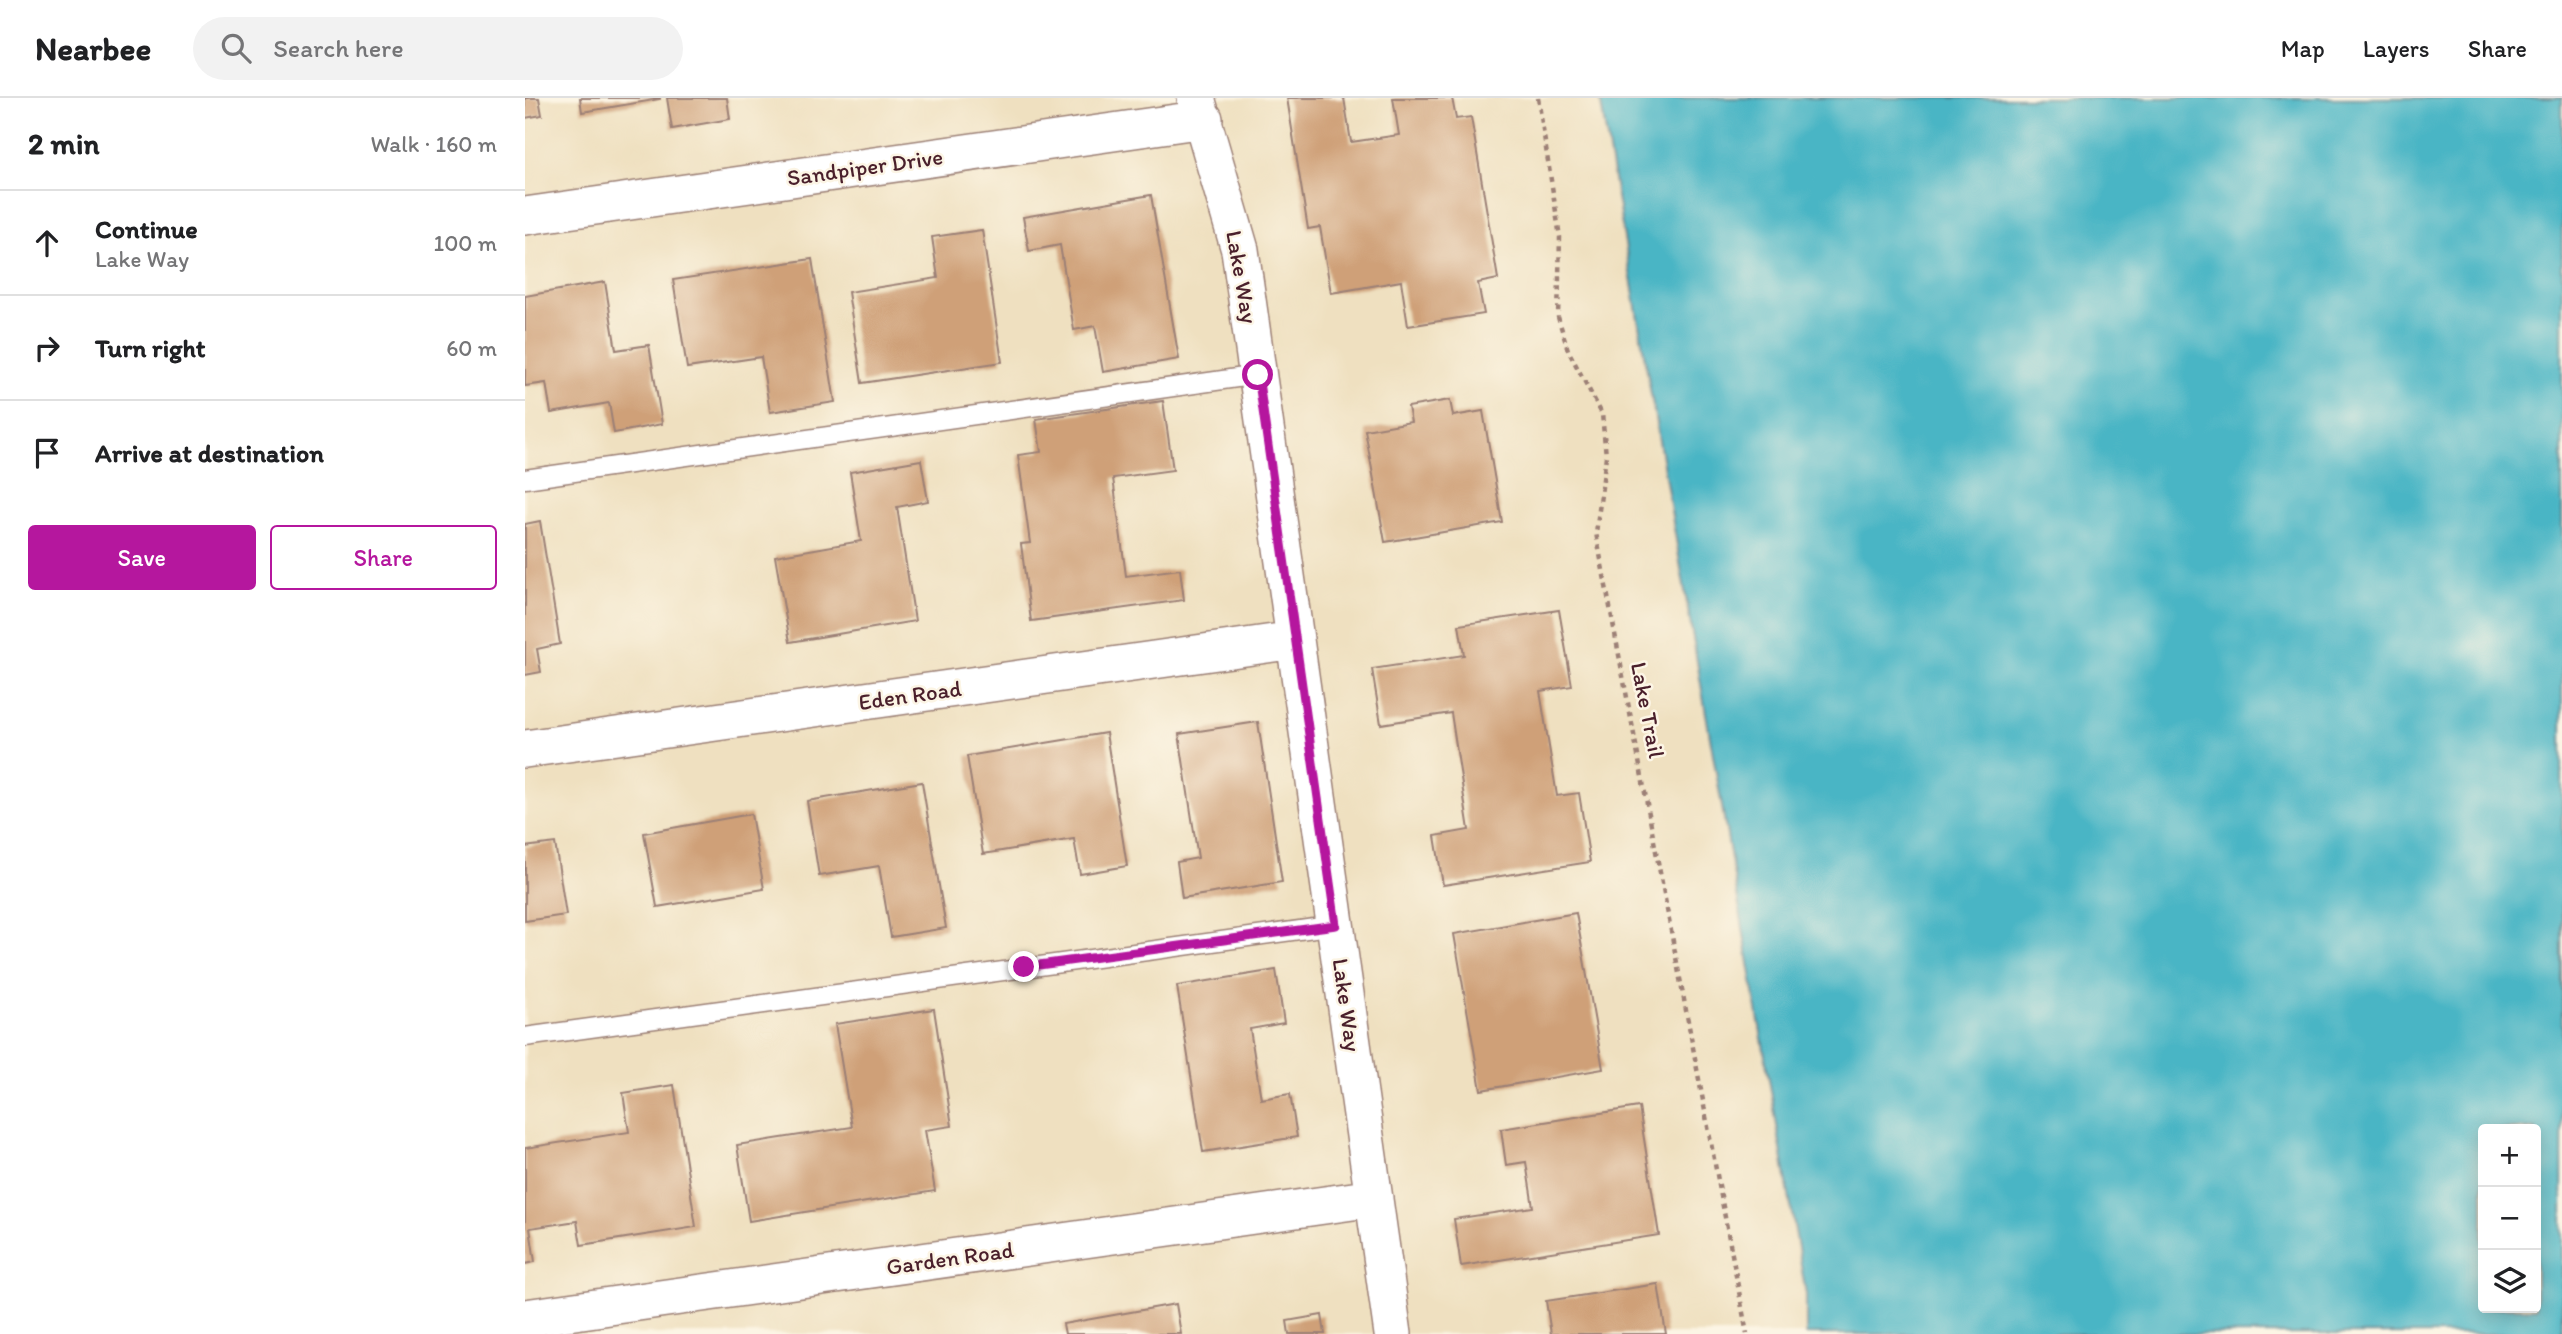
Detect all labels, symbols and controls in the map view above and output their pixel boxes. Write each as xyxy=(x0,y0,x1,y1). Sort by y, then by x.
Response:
search box xyxy=(193,17,683,80)
text: Nearbee xyxy=(35,29,151,68)
icon: search xyxy=(217,29,255,67)
text: Search here xyxy=(273,32,404,64)
text: Map xyxy=(2281,34,2325,63)
text: Layers xyxy=(2363,34,2430,63)
text: Share xyxy=(2468,34,2527,63)
text: 2 min xyxy=(28,125,99,162)
text: Walk · 160 m xyxy=(371,130,497,158)
street label: Sandpiper Drive xyxy=(785,142,945,192)
text: Continue xyxy=(95,213,198,245)
icon: ahead xyxy=(28,224,66,262)
street label: Lake Way xyxy=(1220,228,1264,326)
text: 100 m xyxy=(433,229,497,257)
text: Lake Way xyxy=(95,245,189,273)
icon: right xyxy=(28,329,66,367)
text: Turn right xyxy=(95,332,206,364)
text: 60 m xyxy=(446,334,497,362)
route start xyxy=(1242,359,1273,390)
icon: arrive xyxy=(28,434,66,472)
text: Arrive at destination xyxy=(95,437,324,469)
button: Save xyxy=(28,525,256,590)
button: Share xyxy=(270,525,497,590)
street label: Lake Trail xyxy=(1625,659,1671,761)
street label: Eden Road xyxy=(857,674,964,716)
route end xyxy=(1008,951,1039,982)
street label: Lake Way xyxy=(1327,957,1367,1054)
map controls xyxy=(2478,1124,2541,1313)
button: + xyxy=(2478,1124,2541,1187)
button: − xyxy=(2478,1187,2541,1250)
street label: Garden Road xyxy=(884,1235,1016,1281)
button: layers xyxy=(2478,1250,2541,1313)

